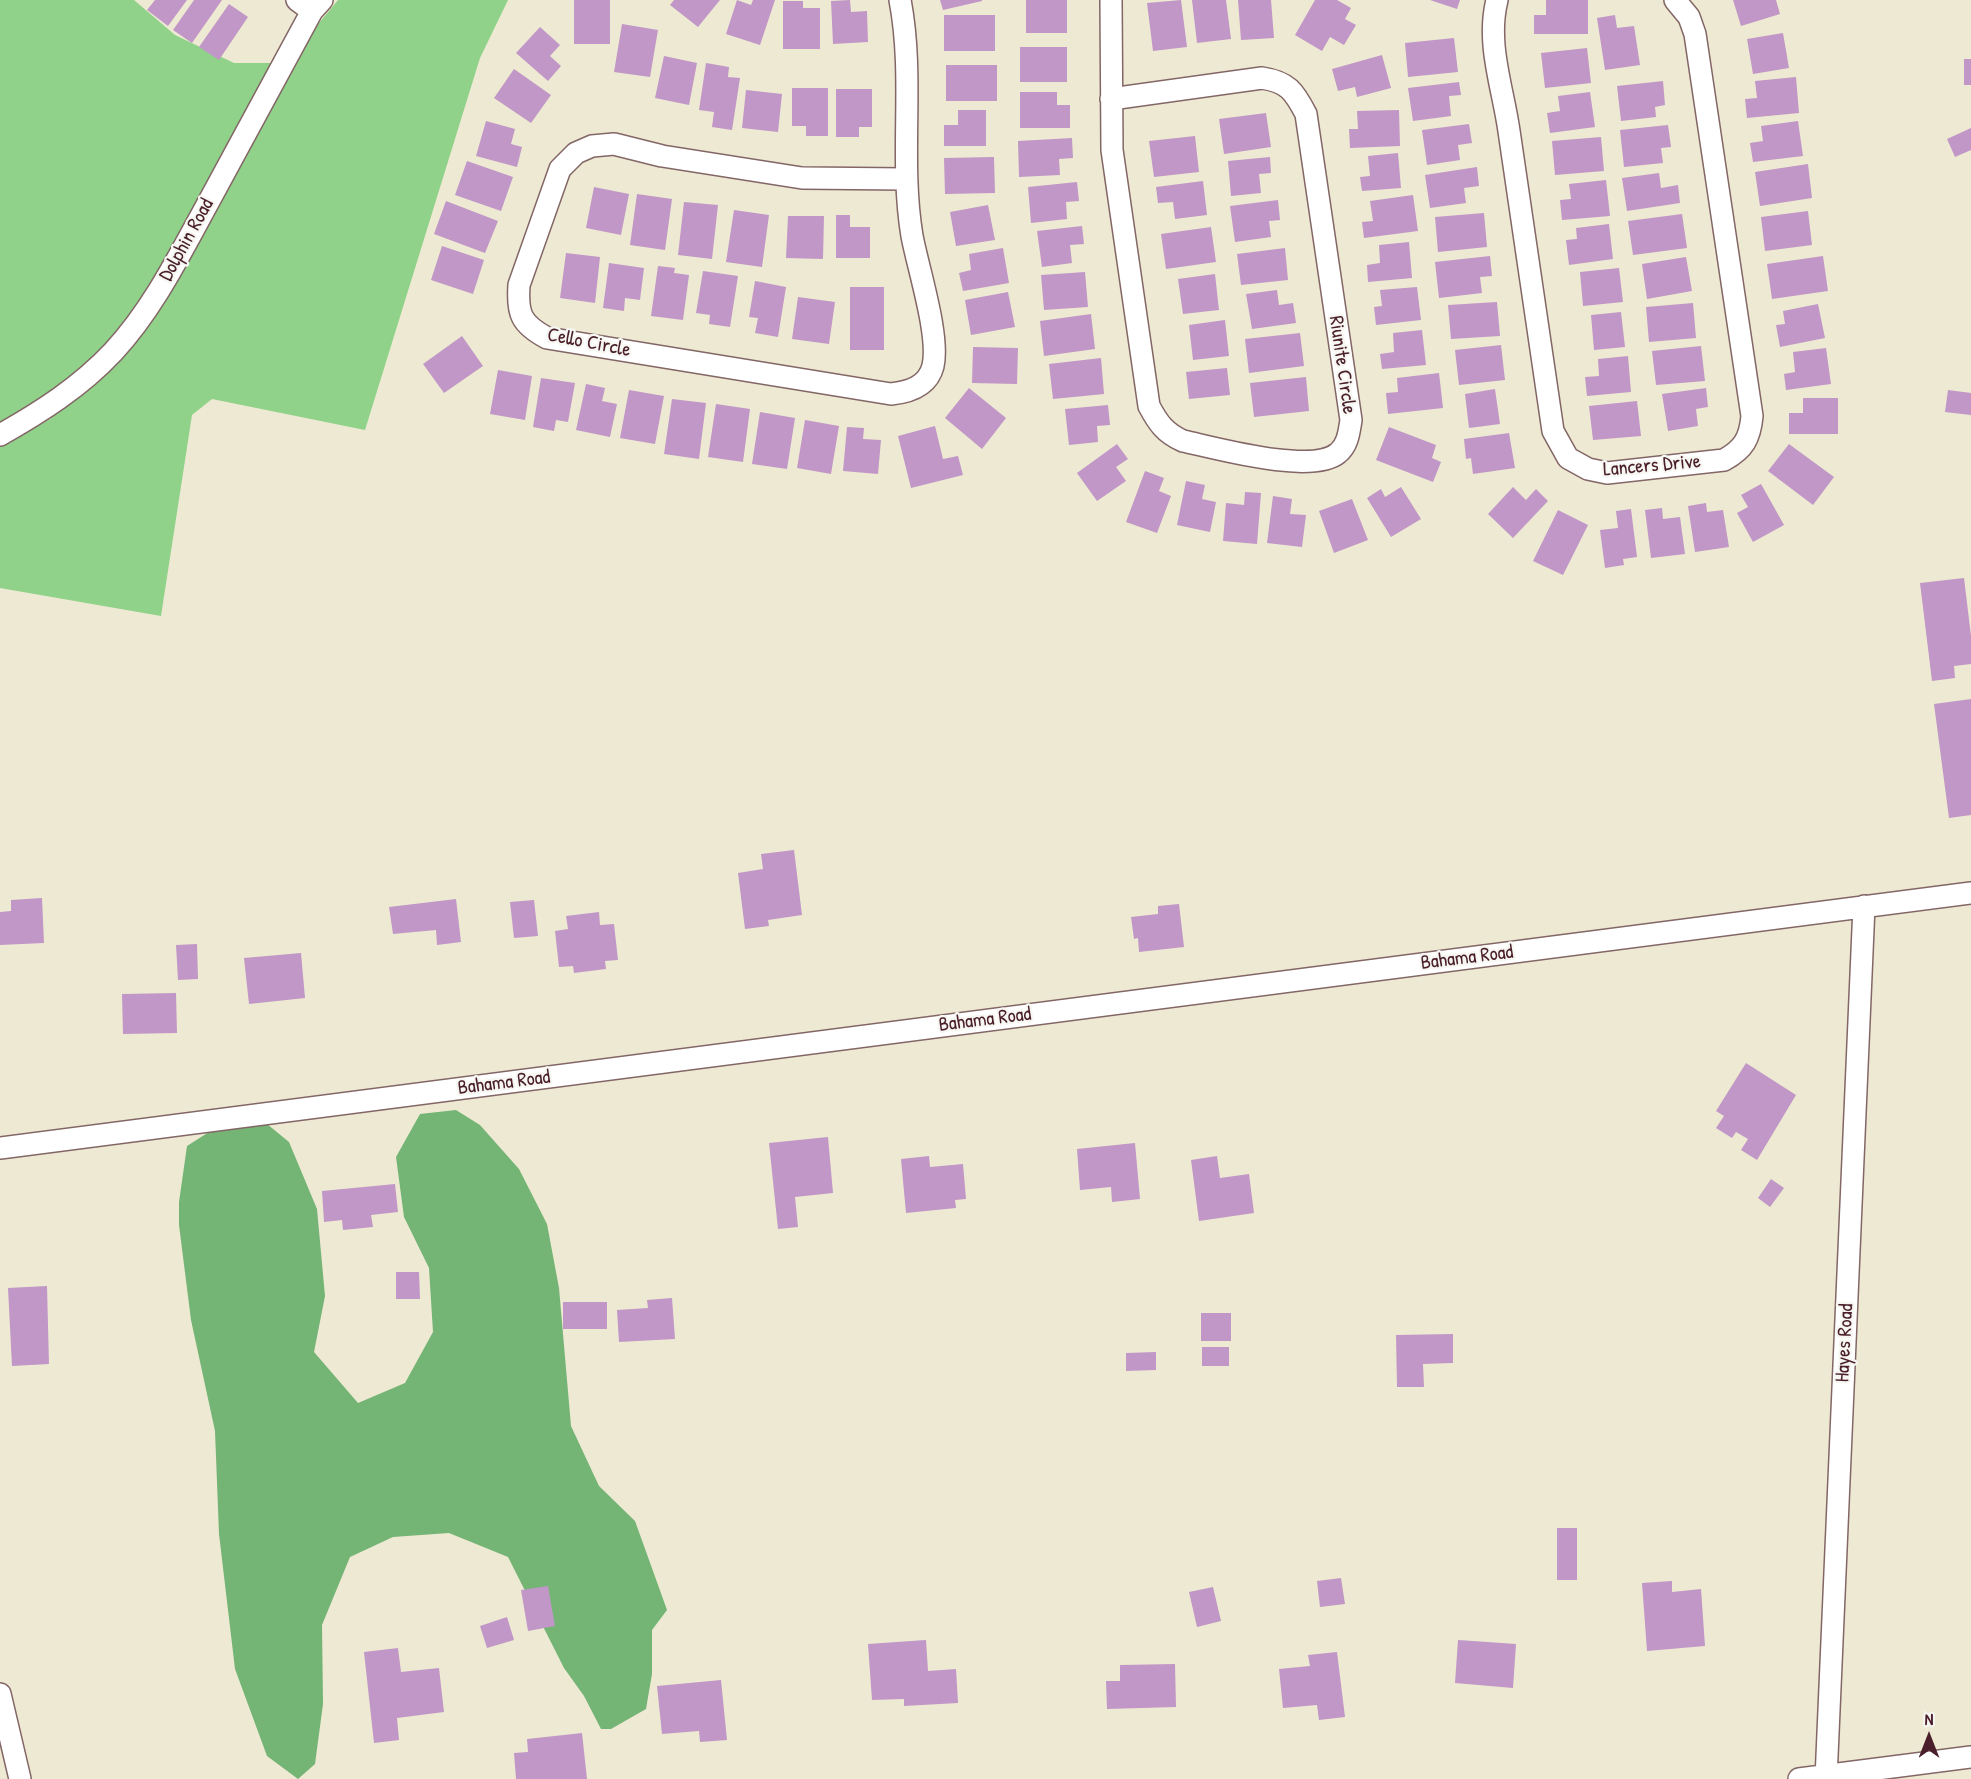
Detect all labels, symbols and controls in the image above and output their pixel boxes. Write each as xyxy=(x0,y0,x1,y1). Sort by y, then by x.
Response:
street label: Dolphin Road xyxy=(155,195,219,285)
street label: Riunite Circle xyxy=(1323,314,1361,416)
street label: Cello Circle xyxy=(545,323,633,363)
street label: Lancers Drive xyxy=(1602,450,1702,482)
street label: Bahama Road xyxy=(1419,940,1515,976)
street label: Bahama Road xyxy=(937,1002,1033,1038)
street label: Bahama Road xyxy=(456,1065,552,1101)
street label: Hayes Road xyxy=(1831,1303,1859,1383)
north arrow xyxy=(1899,1707,1959,1767)
text: N xyxy=(1925,1708,1933,1730)

